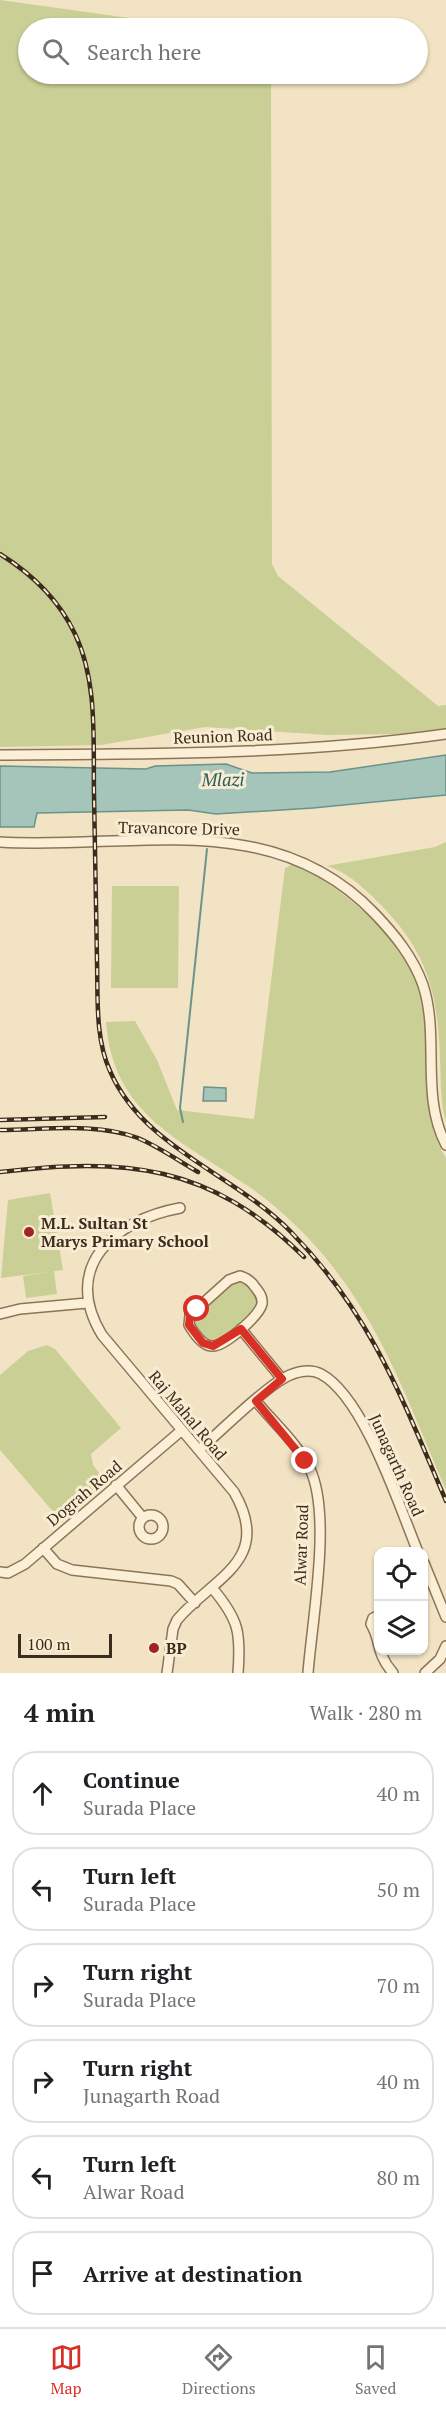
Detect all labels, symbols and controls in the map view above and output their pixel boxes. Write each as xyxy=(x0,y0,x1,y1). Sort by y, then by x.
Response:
search box xyxy=(18,18,428,84)
icon: search xyxy=(39,35,72,68)
text: Search here xyxy=(87,37,201,66)
street label: Reunion Road xyxy=(173,723,273,749)
water label: Mlazi xyxy=(200,767,245,791)
street label: Travancore Drive xyxy=(118,816,240,840)
place label: M.L. Sultan St Marys Primary School xyxy=(41,1212,209,1252)
marker: M.L. Sultan St Marys Primary School xyxy=(22,1225,36,1239)
route start xyxy=(183,1295,209,1321)
street label: Raj Mahal Road xyxy=(144,1366,232,1465)
street label: Junagarth Road xyxy=(365,1410,429,1520)
route end xyxy=(291,1447,317,1473)
street label: Dograh Road xyxy=(42,1455,126,1531)
street label: Alwar Road xyxy=(289,1504,313,1586)
map controls xyxy=(374,1547,428,1655)
button: locate xyxy=(374,1547,428,1601)
button: layers xyxy=(374,1601,428,1655)
scale bar xyxy=(18,1631,112,1658)
text: 100 m xyxy=(27,1633,70,1655)
place label: BP xyxy=(166,1637,187,1659)
marker: BP xyxy=(147,1641,161,1655)
text: 4 min xyxy=(24,1695,95,1729)
text: Walk · 280 m xyxy=(310,1699,422,1726)
text: Continue xyxy=(83,1765,180,1794)
icon: ahead xyxy=(26,1777,59,1810)
text: 40 m xyxy=(377,1780,420,1807)
text: Surada Place xyxy=(83,1794,196,1821)
text: Turn left xyxy=(83,1861,176,1890)
icon: left xyxy=(26,1873,59,1906)
text: 50 m xyxy=(377,1876,420,1903)
text: Surada Place xyxy=(83,1890,196,1917)
text: Turn right xyxy=(83,1957,192,1986)
icon: right xyxy=(26,1969,59,2002)
text: 70 m xyxy=(377,1972,420,1999)
text: Surada Place xyxy=(83,1986,196,2013)
text: Turn right xyxy=(83,2053,192,2082)
icon: right xyxy=(26,2065,59,2098)
text: 40 m xyxy=(377,2068,420,2095)
text: Junagarth Road xyxy=(83,2082,220,2109)
text: Turn left xyxy=(83,2149,176,2178)
icon: left xyxy=(26,2161,59,2194)
text: 80 m xyxy=(377,2164,420,2191)
text: Alwar Road xyxy=(83,2178,185,2205)
icon: arrive xyxy=(26,2257,59,2290)
text: Arrive at destination xyxy=(83,2259,302,2288)
tab: Map xyxy=(50,2341,83,2399)
tab: Directions xyxy=(182,2341,256,2399)
tab: Saved xyxy=(355,2341,396,2399)

